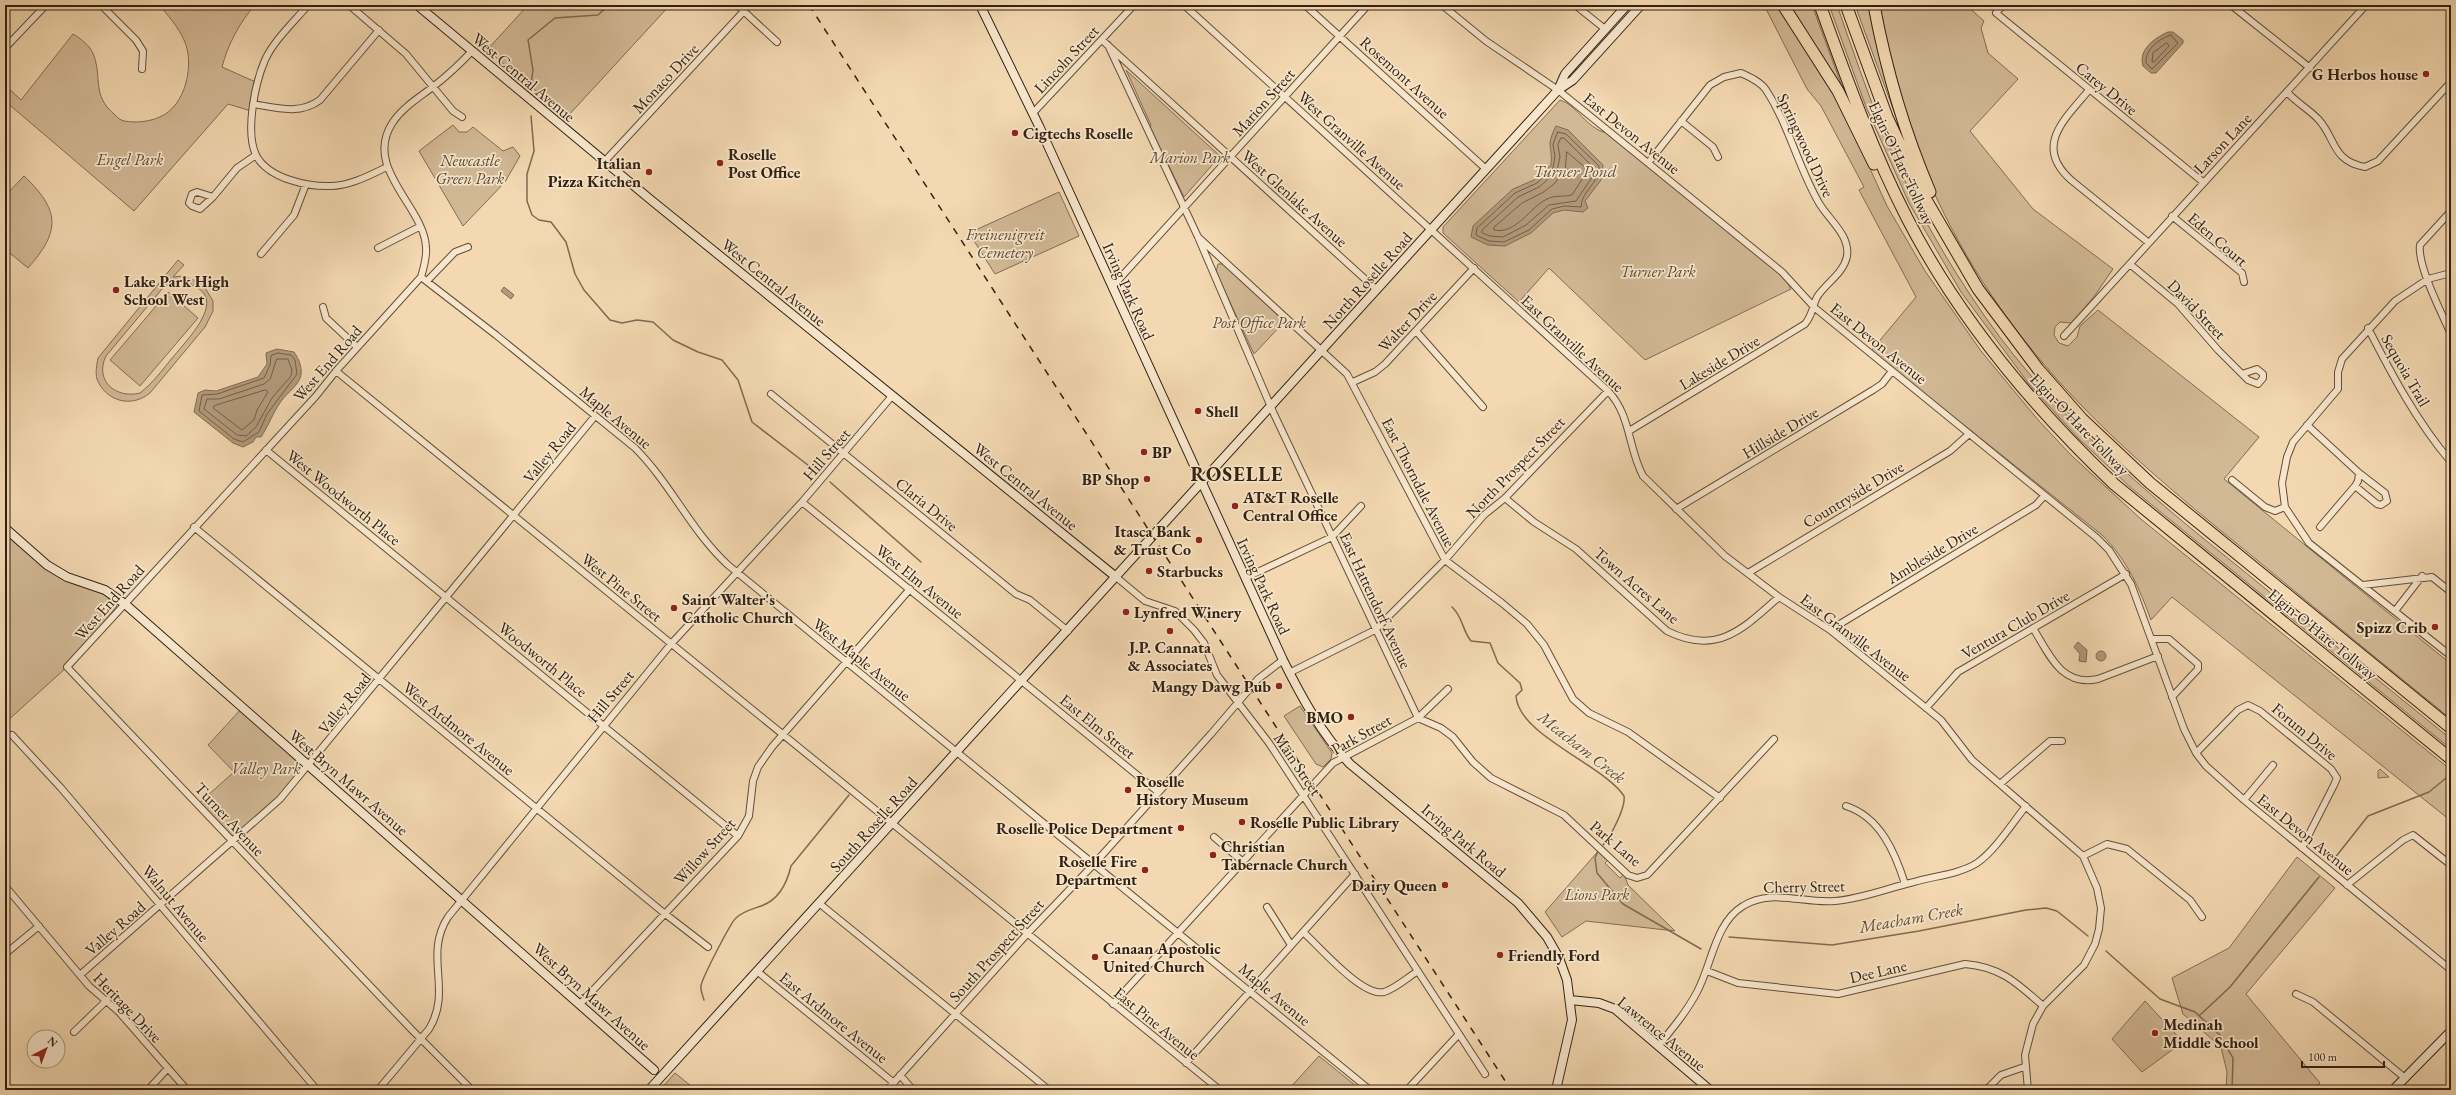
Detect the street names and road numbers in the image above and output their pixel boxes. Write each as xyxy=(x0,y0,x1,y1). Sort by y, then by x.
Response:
street label: Lincoln Street xyxy=(1029,21,1103,98)
street label: West Central Avenue xyxy=(468,28,580,127)
street label: Rosemont Avenue xyxy=(1355,32,1454,123)
street label: Monaco Drive xyxy=(628,39,703,118)
street label: Carey Drive xyxy=(2071,57,2142,120)
street label: Marion Street xyxy=(1227,64,1299,141)
street label: West Granville Avenue xyxy=(1293,86,1410,194)
street label: East Devon Avenue xyxy=(1579,88,1684,179)
street label: Springwood Drive xyxy=(1772,90,1839,201)
street label: Elgin-O'Hare Tollway xyxy=(1864,98,1940,229)
street label: Larson Lane xyxy=(2189,108,2256,178)
street label: West Glenlake Avenue xyxy=(1237,145,1352,252)
street label: Eden Court xyxy=(2183,208,2252,271)
street label: North Roselle Road xyxy=(1318,227,1417,333)
street label: West Central Avenue xyxy=(717,234,830,331)
street label: Irving Park Road xyxy=(1098,239,1160,344)
street label: David Street xyxy=(2163,275,2230,344)
street label: Walter Drive xyxy=(1373,286,1441,357)
street label: East Granville Avenue xyxy=(1517,290,1629,397)
street label: East Devon Avenue xyxy=(1826,298,1931,389)
street label: West End Road xyxy=(288,320,367,406)
street label: Lakeside Drive xyxy=(1675,330,1763,395)
street label: Sequoia Trail xyxy=(2376,330,2435,410)
street label: Elgin-O'Hare Tollway xyxy=(2025,369,2135,481)
street label: Maple Avenue xyxy=(575,381,656,454)
street label: Hillside Drive xyxy=(1738,401,1822,463)
street label: North Prospect Street xyxy=(1461,412,1569,523)
street label: East Thorndale Avenue xyxy=(1377,414,1460,551)
street label: Valley Road xyxy=(518,417,581,487)
street label: Hill Street xyxy=(798,424,855,485)
street label: West Central Avenue xyxy=(969,438,1082,535)
street label: West Woodworth Place xyxy=(282,445,405,550)
street label: Countryside Drive xyxy=(1799,456,1908,533)
street label: Claria Drive xyxy=(891,473,962,536)
street label: Ambleside Drive xyxy=(1882,518,1982,589)
street label: East Hattendorf Avenue xyxy=(1335,529,1416,672)
street label: Irving Park Road xyxy=(1232,535,1295,639)
street label: West Elm Avenue xyxy=(871,540,968,623)
street label: Town Acres Lane xyxy=(1589,542,1684,628)
street label: West Pine Street xyxy=(577,548,667,627)
street label: West End Road xyxy=(70,559,150,645)
street label: Elgin-O'Hare Tollway xyxy=(2264,584,2382,685)
street label: Ventura Club Drive xyxy=(1957,585,2073,664)
street label: East Granville Avenue xyxy=(1796,589,1915,686)
street label: West Maple Avenue xyxy=(808,613,915,705)
street label: Woodworth Place xyxy=(494,617,592,702)
street label: Hill Street xyxy=(582,665,639,727)
street label: Valley Road xyxy=(313,668,376,738)
street label: West Ardmore Avenue xyxy=(398,677,519,780)
street label: East Elm Street xyxy=(1055,689,1140,764)
street label: Forum Drive xyxy=(2268,698,2342,765)
street label: Park Street xyxy=(1327,709,1395,760)
street label: West Bryn Mawr Avenue xyxy=(285,725,413,840)
street label: Main Street xyxy=(1269,729,1326,800)
street label: South Roselle Road xyxy=(825,771,922,877)
street label: Turner Avenue xyxy=(190,778,269,861)
street label: East Devon Avenue xyxy=(2253,789,2358,880)
street label: Irving Park Road xyxy=(1417,799,1511,883)
street label: Willow Street xyxy=(669,813,740,889)
street label: Park Lane xyxy=(1586,816,1646,871)
street label: Walnut Avenue xyxy=(137,860,214,946)
street label: Cherry Street xyxy=(1763,875,1845,898)
street label: South Prospect Street xyxy=(944,894,1048,1006)
street label: Valley Road xyxy=(81,896,151,960)
street label: West Bryn Mawr Avenue xyxy=(528,938,655,1055)
street label: Dee Lane xyxy=(1847,955,1909,988)
street label: Maple Avenue xyxy=(1234,958,1315,1031)
street label: East Ardmore Avenue xyxy=(775,967,892,1068)
street label: Heritage Drive xyxy=(89,968,167,1047)
street label: East Pine Avenue xyxy=(1109,982,1204,1065)
street label: Lawrence Avenue xyxy=(1613,991,1710,1076)

